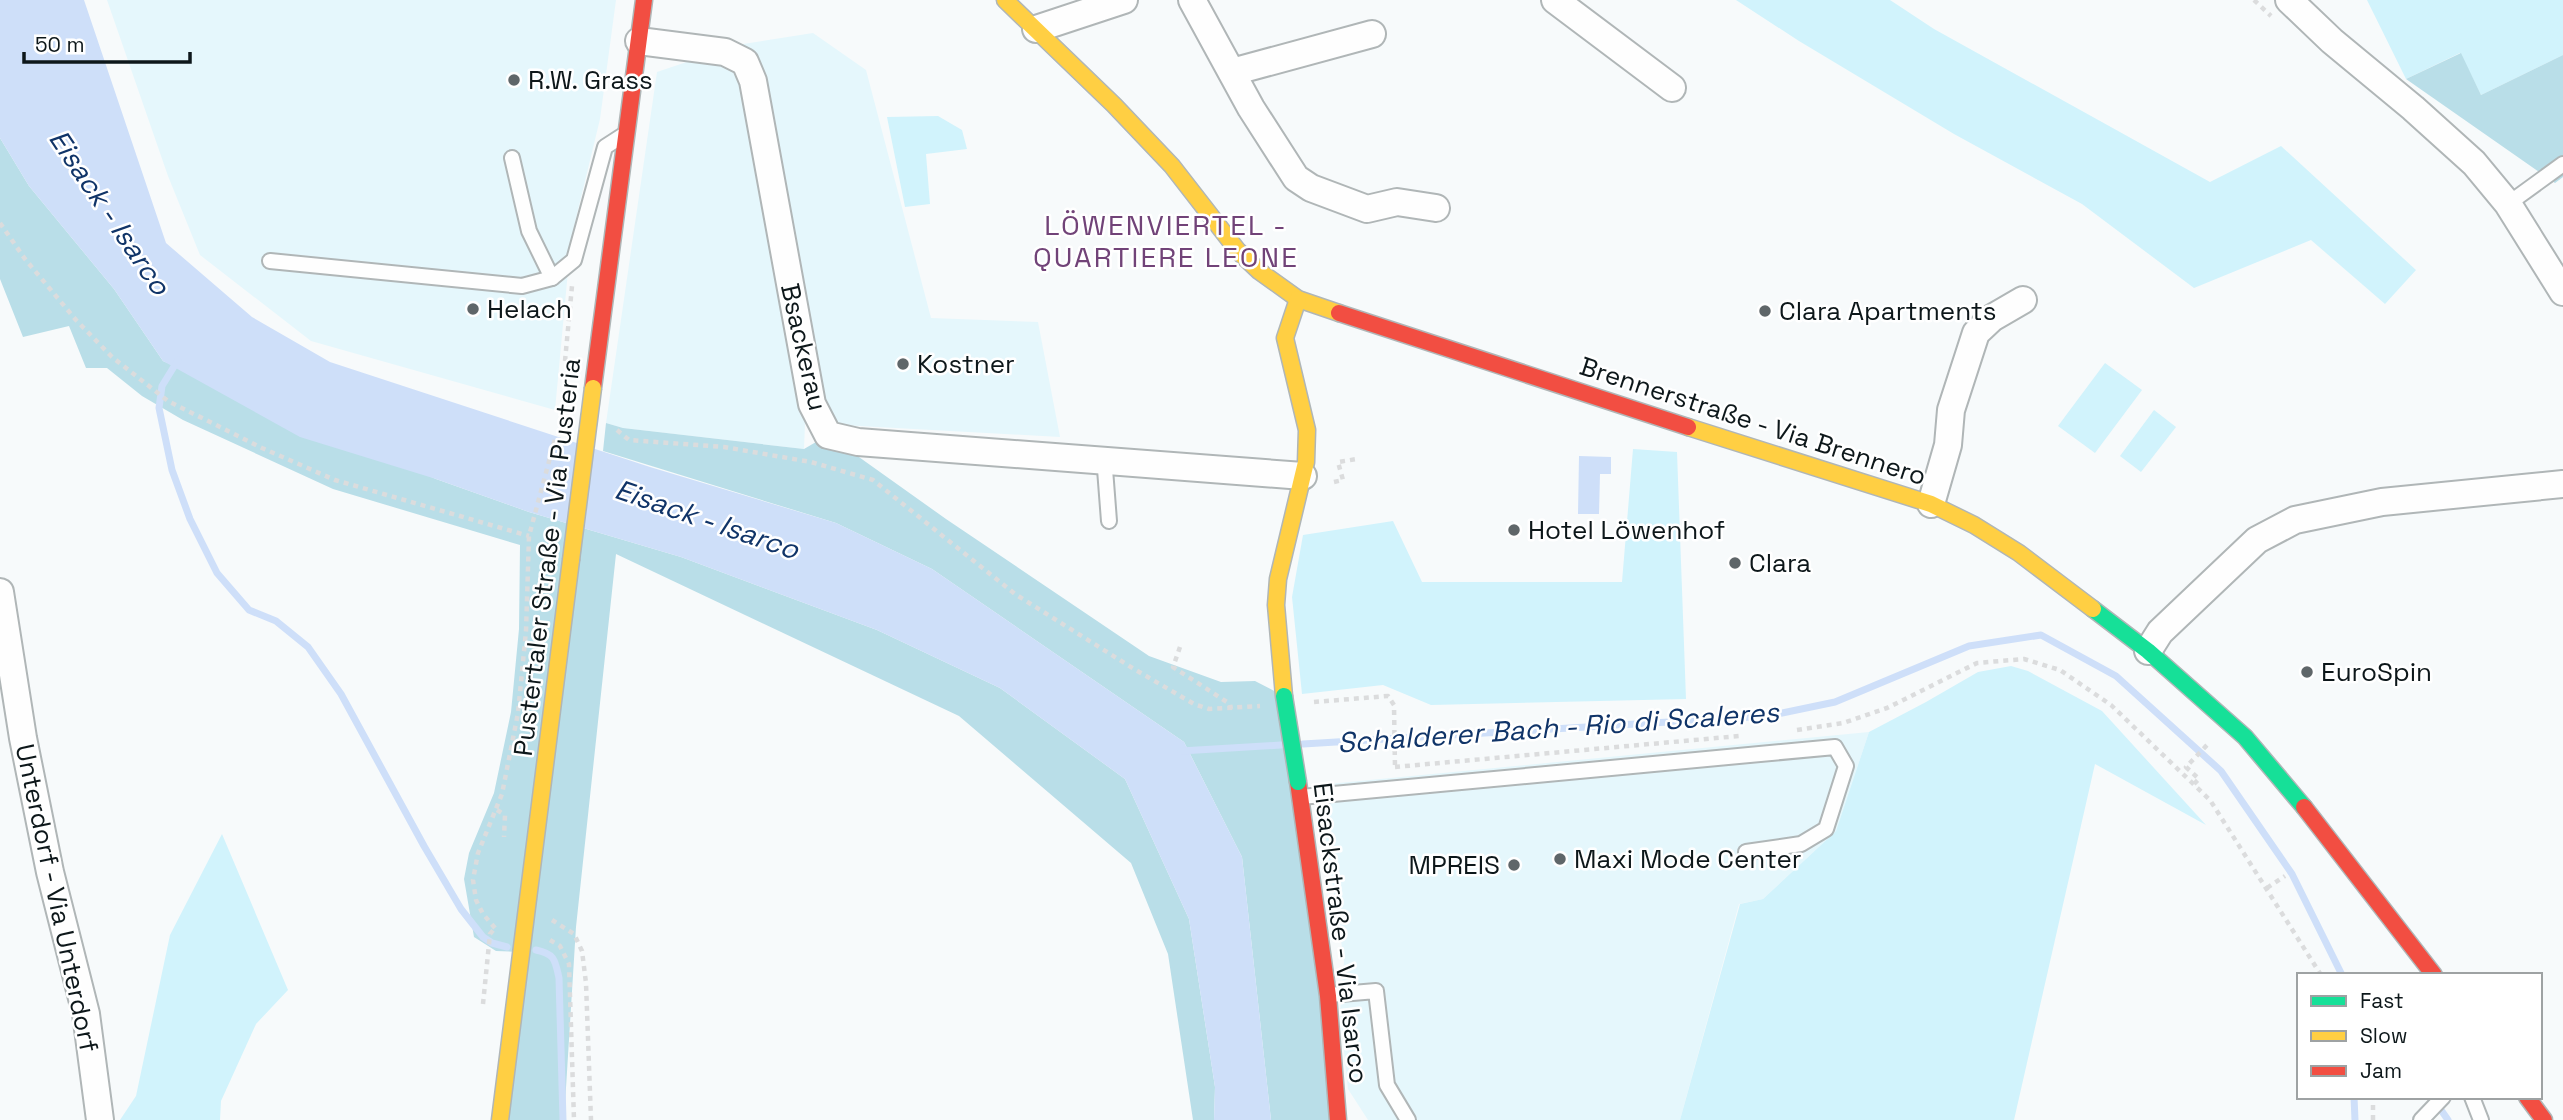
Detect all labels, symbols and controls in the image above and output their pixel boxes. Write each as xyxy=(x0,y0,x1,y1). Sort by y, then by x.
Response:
scale bar xyxy=(24,21,191,65)
text: 50 m xyxy=(35,31,85,58)
place label: R.W. Grass xyxy=(528,63,653,97)
marker: R.W. Grass xyxy=(506,72,522,88)
water label: Eisack - Isarco xyxy=(41,122,179,302)
district label: LÖWENVIERTEL - QUARTIERE LEONE xyxy=(1033,207,1299,275)
street label: Bsackerau xyxy=(773,280,835,414)
place label: Helach xyxy=(487,292,572,326)
place label: Clara Apartments xyxy=(1779,294,1996,328)
marker: Helach xyxy=(465,301,481,317)
marker: Clara Apartments xyxy=(1757,303,1773,319)
place label: Kostner xyxy=(917,347,1015,381)
street label: Brennerstraße - Via Brennero xyxy=(1576,349,1930,493)
street label: Pustertaler Straße - Via Pusteria xyxy=(506,356,588,758)
marker: Kostner xyxy=(895,356,911,372)
water label: Eisack - Isarco xyxy=(610,471,804,567)
place label: Hotel Löwenhof xyxy=(1528,513,1725,547)
marker: Hotel Löwenhof xyxy=(1506,522,1522,538)
place label: Clara xyxy=(1749,546,1811,580)
marker: Clara xyxy=(1727,555,1743,571)
place label: EuroSpin xyxy=(2321,655,2432,689)
marker: EuroSpin xyxy=(2299,664,2315,680)
water label: Schalderer Bach - Rio di Scaleres xyxy=(1336,694,1781,760)
street label: Unterdorf - Via Unterdorf xyxy=(8,741,106,1055)
street label: Eisackstraße - Via Isarco xyxy=(1306,781,1376,1085)
place label: Maxi Mode Center xyxy=(1574,842,1802,876)
place label: MPREIS xyxy=(1409,848,1500,882)
marker: Maxi Mode Center xyxy=(1552,851,1568,867)
marker: MPREIS xyxy=(1506,857,1522,873)
legend xyxy=(2297,973,2542,1099)
text: Fast xyxy=(2360,987,2404,1014)
text: Slow xyxy=(2360,1022,2408,1049)
text: Jam xyxy=(2360,1057,2402,1084)

